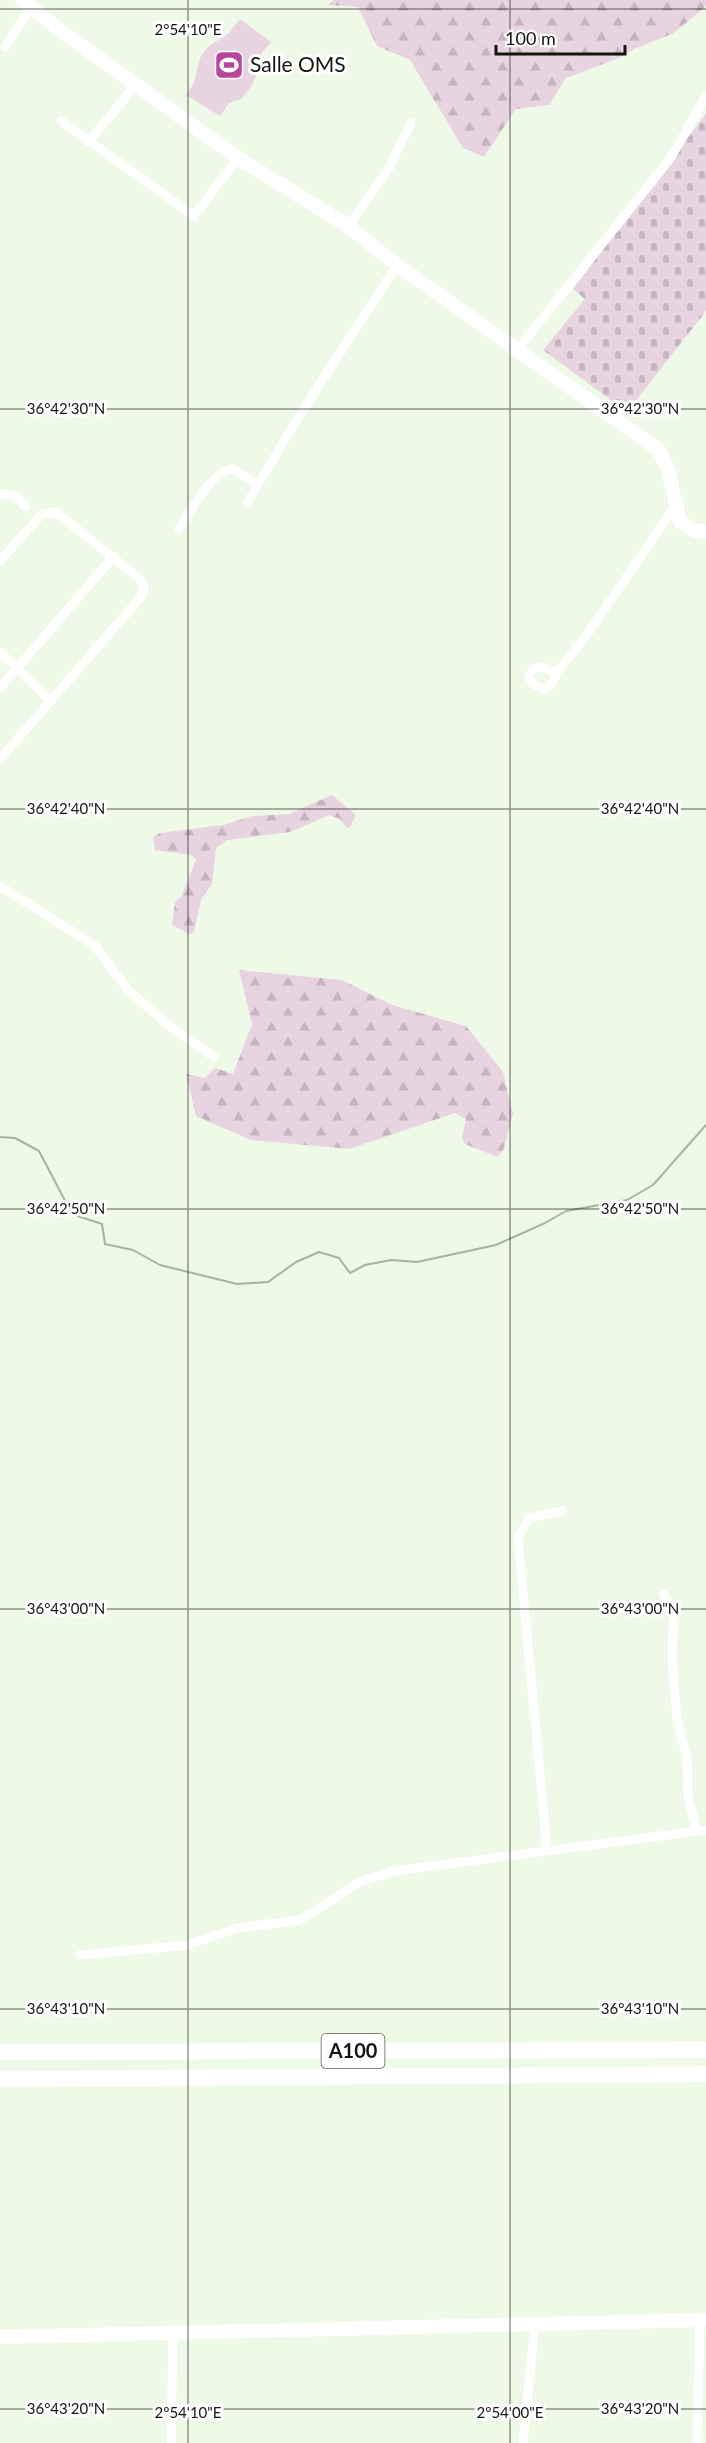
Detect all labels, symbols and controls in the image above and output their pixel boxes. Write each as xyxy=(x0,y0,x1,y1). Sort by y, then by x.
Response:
scale bar xyxy=(496,18,625,56)
text: 2°54'10"E xyxy=(155,20,222,38)
text: 100 m xyxy=(505,27,556,49)
sports icon: Salle OMS xyxy=(213,49,245,81)
place label: Salle OMS xyxy=(250,51,346,76)
text: 36°42'30"N xyxy=(27,399,105,417)
text: 36°42'30"N xyxy=(601,399,679,417)
text: 36°42'40"N xyxy=(27,799,105,817)
text: 36°42'40"N xyxy=(601,799,679,817)
text: 36°42'50"N xyxy=(27,1199,105,1217)
text: 36°42'50"N xyxy=(601,1199,679,1217)
text: 36°43'00"N xyxy=(27,1599,105,1617)
text: 36°43'00"N xyxy=(601,1599,679,1617)
text: 36°43'10"N xyxy=(27,1999,105,2017)
text: 36°43'10"N xyxy=(601,1999,679,2017)
road number: A100 xyxy=(322,2034,385,2068)
text: 36°43'20"N xyxy=(27,2399,105,2417)
text: 36°43'20"N xyxy=(601,2399,679,2417)
text: 2°54'10"E xyxy=(155,2403,222,2421)
text: 2°54'00"E xyxy=(477,2403,544,2421)

